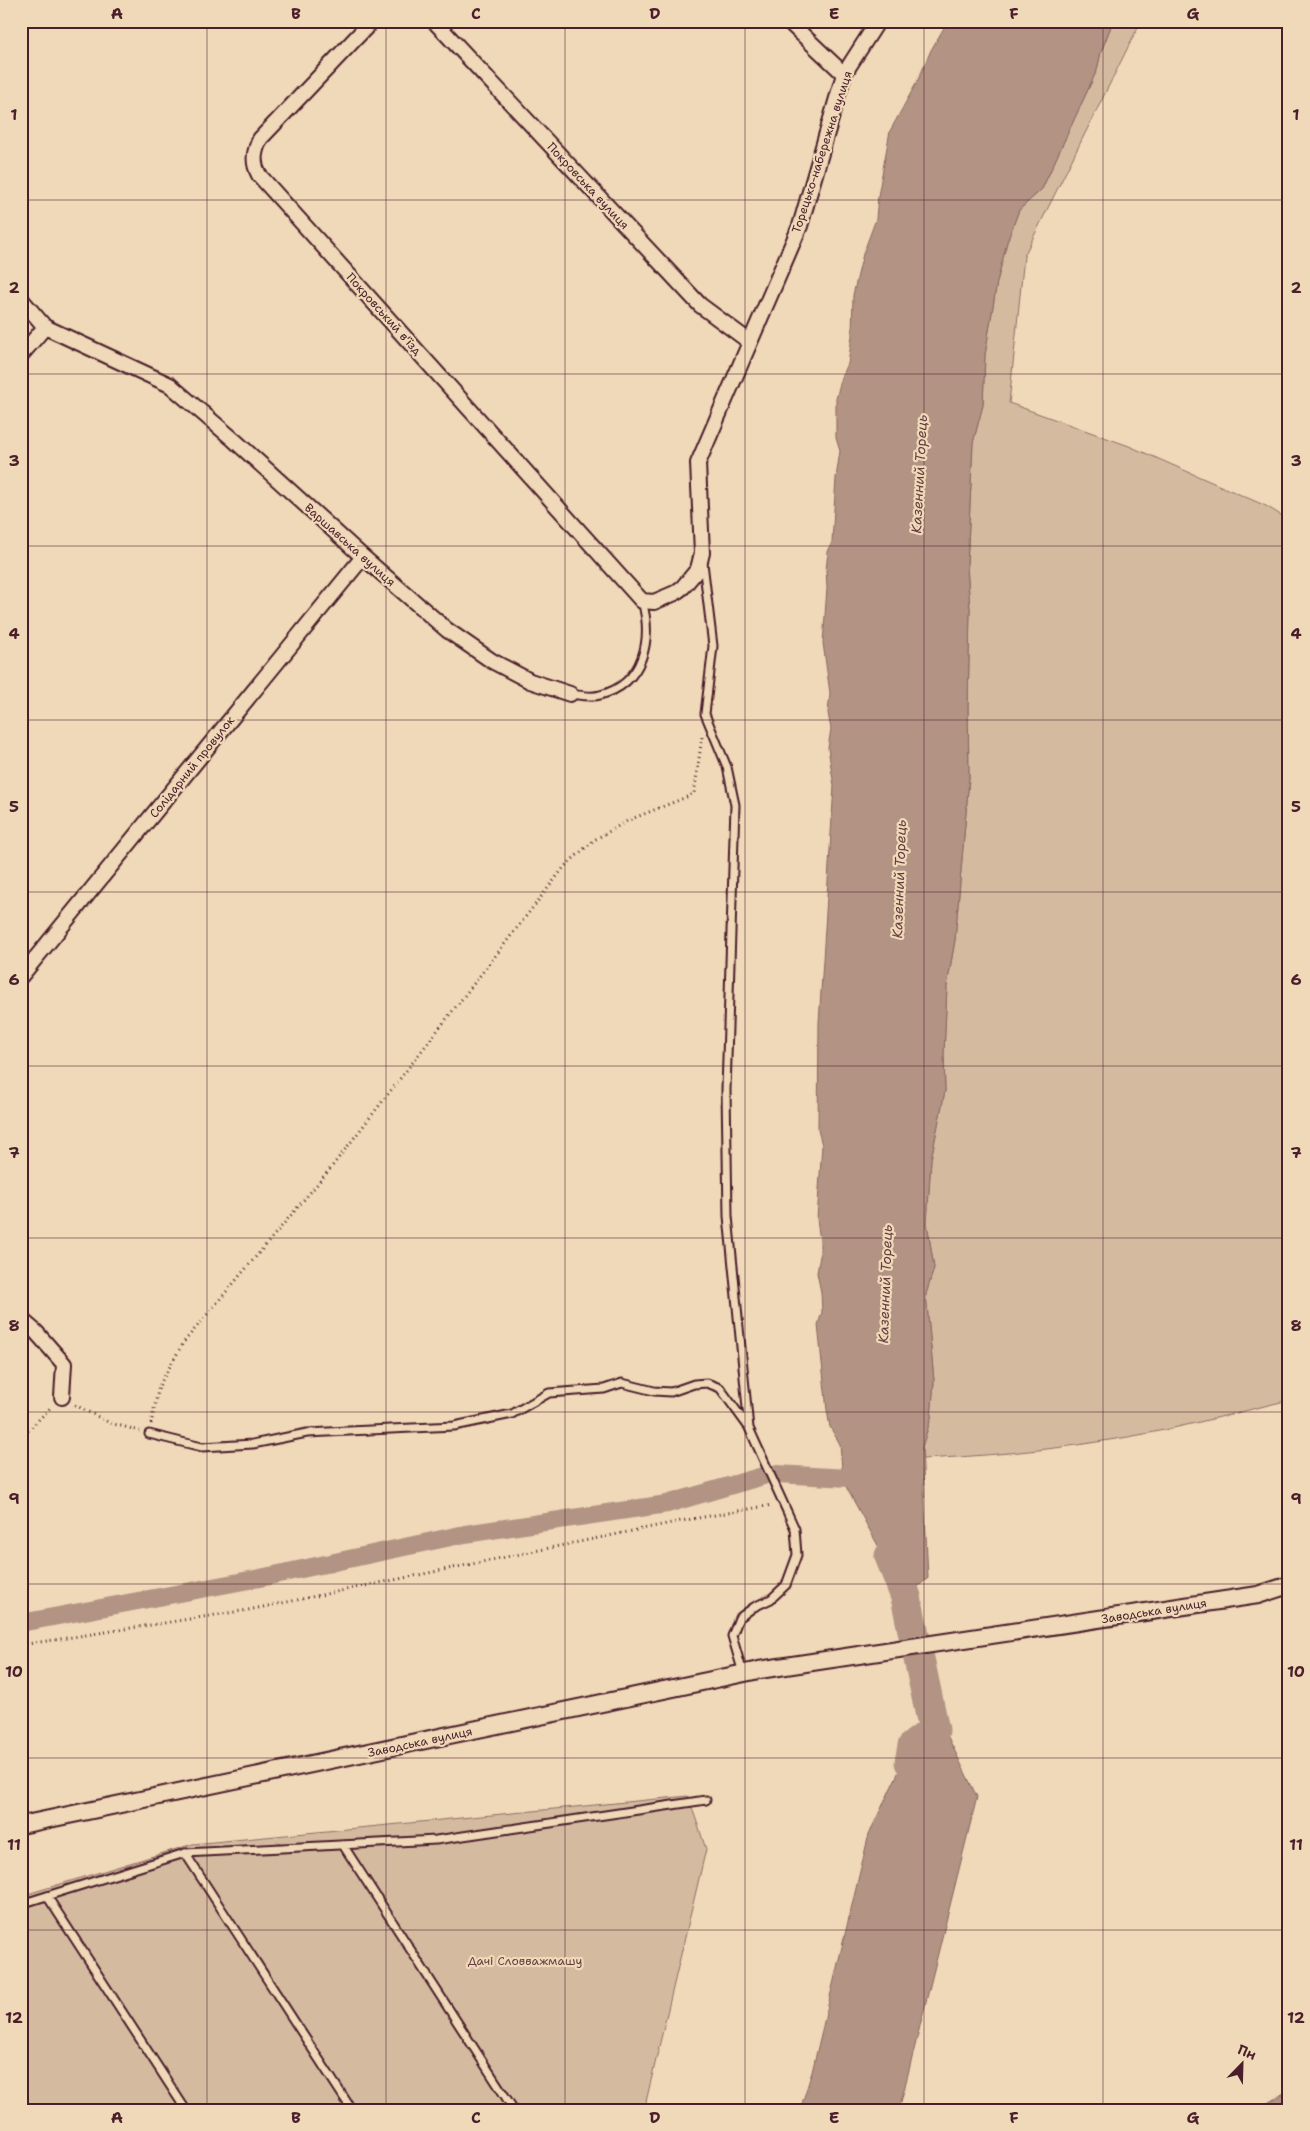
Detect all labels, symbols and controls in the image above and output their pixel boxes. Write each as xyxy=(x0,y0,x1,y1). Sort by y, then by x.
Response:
text: A xyxy=(111,3,123,24)
text: B xyxy=(291,3,301,24)
text: C xyxy=(471,3,481,24)
text: D xyxy=(649,3,661,24)
text: E xyxy=(829,3,839,24)
text: F xyxy=(1009,3,1019,24)
text: G xyxy=(1187,3,1200,24)
street label: Торецько-набережна вулиця xyxy=(788,69,856,235)
text: 1 xyxy=(10,104,18,125)
text: 1 xyxy=(1292,104,1300,125)
street label: Покровська вулиця xyxy=(543,139,633,233)
street label: Покровський в'їзд xyxy=(343,269,426,359)
text: 2 xyxy=(8,277,20,298)
text: 2 xyxy=(1290,277,1302,298)
water label: Казенний Торець xyxy=(907,414,931,534)
text: 3 xyxy=(8,450,20,471)
text: 3 xyxy=(1290,450,1302,471)
street label: Варшавська вулиця xyxy=(301,500,399,590)
text: 4 xyxy=(8,623,20,644)
text: 4 xyxy=(1290,623,1302,644)
street label: Солідарний провулок xyxy=(146,712,239,821)
text: 5 xyxy=(9,796,19,817)
text: 5 xyxy=(1291,796,1301,817)
water label: Казенний Торець xyxy=(888,819,910,939)
text: 6 xyxy=(8,969,20,990)
text: 6 xyxy=(1290,969,1302,990)
text: 7 xyxy=(8,1142,20,1163)
text: 7 xyxy=(1290,1142,1302,1163)
water label: Казенний Торець xyxy=(874,1224,896,1344)
text: 8 xyxy=(8,1315,20,1336)
text: 8 xyxy=(1290,1315,1302,1336)
text: 9 xyxy=(8,1488,20,1509)
text: 9 xyxy=(1290,1488,1302,1509)
street label: Заводська вулиця xyxy=(1100,1595,1208,1627)
text: 10 xyxy=(5,1661,23,1682)
text: 10 xyxy=(1287,1661,1305,1682)
street label: Заводська вулиця xyxy=(366,1723,474,1761)
text: 11 xyxy=(7,1834,21,1855)
text: 11 xyxy=(1289,1834,1303,1855)
park label: Дачі Словважмашу xyxy=(468,1953,582,1969)
text: 12 xyxy=(5,2007,23,2028)
text: 12 xyxy=(1287,2007,1305,2028)
north arrow xyxy=(1218,2038,1268,2088)
text: Пн xyxy=(1235,2040,1259,2064)
text: A xyxy=(111,2107,123,2128)
text: B xyxy=(291,2107,301,2128)
text: C xyxy=(471,2107,481,2128)
text: D xyxy=(649,2107,661,2128)
text: E xyxy=(829,2107,839,2128)
text: F xyxy=(1009,2107,1019,2128)
text: G xyxy=(1187,2107,1200,2128)

